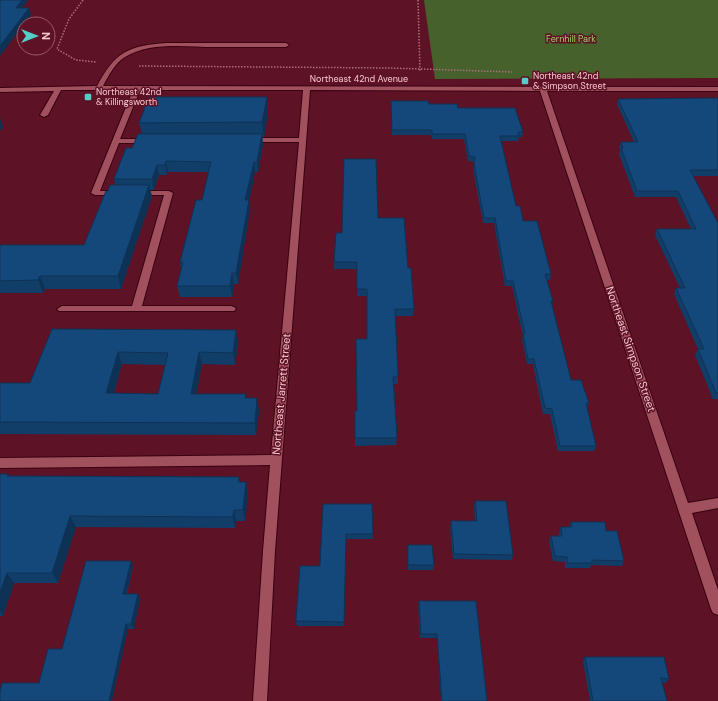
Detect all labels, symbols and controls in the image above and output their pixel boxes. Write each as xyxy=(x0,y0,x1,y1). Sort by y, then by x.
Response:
north arrow xyxy=(16,16,56,56)
text: N xyxy=(39,32,53,40)
park label: Fernhill Park xyxy=(546,33,596,45)
place label: Northeast 42nd & Simpson Street xyxy=(533,70,606,92)
street label: Northeast 42nd Avenue xyxy=(310,73,408,85)
marker: Northeast 42nd & Simpson Street xyxy=(520,76,530,86)
place label: Northeast 42nd & Killingsworth xyxy=(96,86,162,108)
marker: Northeast 42nd & Killingsworth xyxy=(83,92,93,102)
street label: Northeast Simpson Street xyxy=(603,284,659,414)
street label: Northeast Jarrett Street xyxy=(269,333,293,455)

